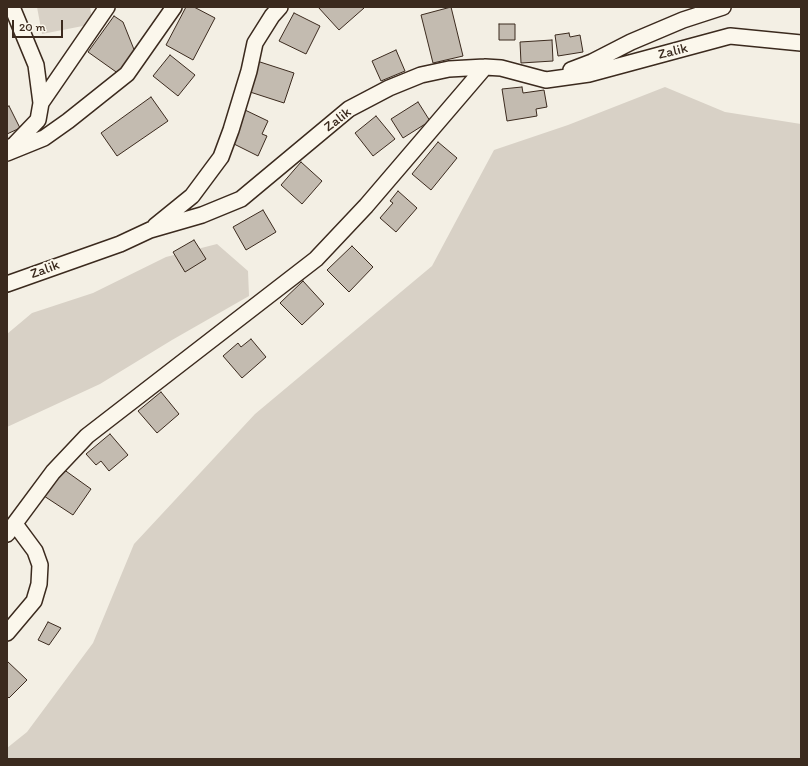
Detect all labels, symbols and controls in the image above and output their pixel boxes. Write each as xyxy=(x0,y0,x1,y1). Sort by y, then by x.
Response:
scale bar xyxy=(14,12,65,38)
text: 20 m xyxy=(19,20,46,34)
street label: Zalik xyxy=(656,40,690,64)
street label: Zalik xyxy=(321,104,355,136)
street label: Zalik xyxy=(28,257,62,283)

